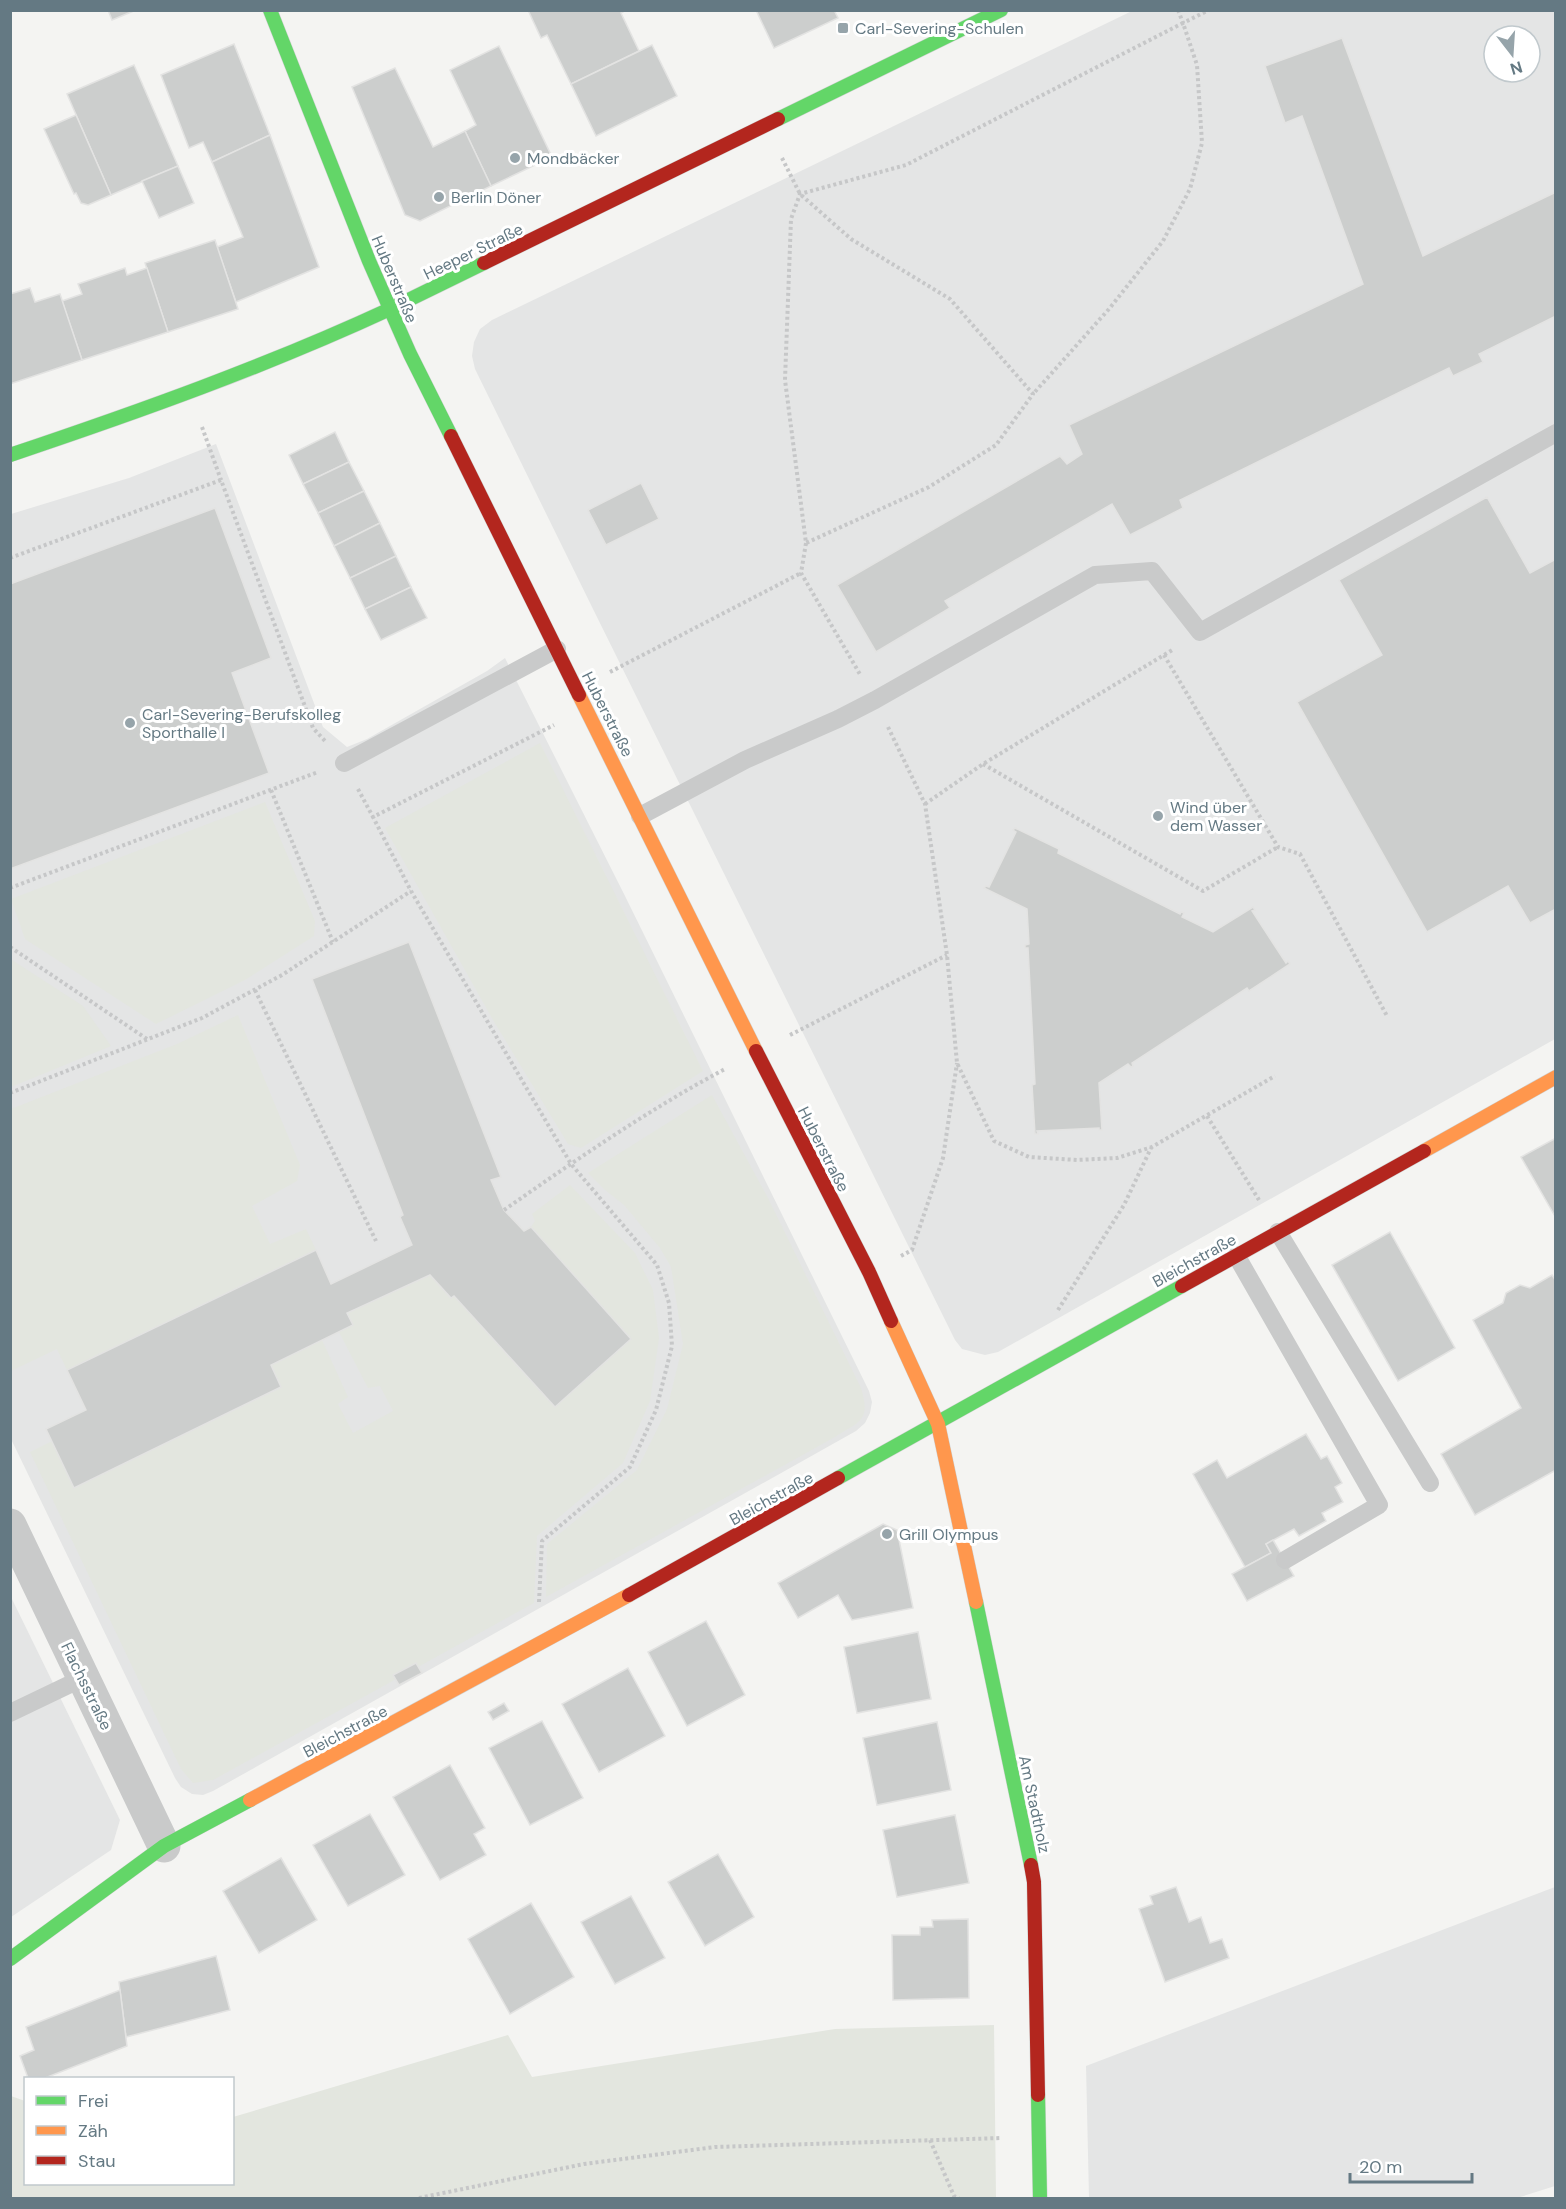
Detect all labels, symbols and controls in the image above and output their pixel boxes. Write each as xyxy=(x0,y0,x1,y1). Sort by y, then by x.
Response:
place label: Carl-Severing-Schulen xyxy=(855,18,1024,39)
marker: Carl-Severing-Schulen xyxy=(836,21,850,35)
north arrow xyxy=(1482,24,1542,84)
text: N xyxy=(1508,56,1525,80)
place label: Mondbäcker xyxy=(527,148,620,169)
marker: Mondbäcker xyxy=(508,151,522,165)
place label: Berlin Döner xyxy=(451,187,541,208)
marker: Berlin Döner xyxy=(432,190,446,204)
street label: Heeper Straße xyxy=(420,218,526,285)
street label: Huberstraße xyxy=(367,232,422,326)
street label: Huberstraße xyxy=(577,668,638,760)
place label: Carl-Severing-Berufskolleg Sporthalle I xyxy=(142,704,341,743)
marker: Carl-Severing-Berufskolleg Sporthalle I xyxy=(123,716,137,730)
place label: Wind über dem Wasser xyxy=(1170,797,1262,836)
marker: Wind über dem Wasser xyxy=(1151,809,1165,823)
street label: Huberstraße xyxy=(793,1103,854,1195)
street label: Bleichstraße xyxy=(1149,1229,1240,1292)
street label: Bleichstraße xyxy=(726,1467,817,1530)
place label: Grill Olympus xyxy=(899,1524,999,1545)
marker: Grill Olympus xyxy=(880,1527,894,1541)
street label: Flachsstraße xyxy=(56,1639,117,1734)
street label: Bleichstraße xyxy=(299,1700,391,1762)
street label: Am Stadtholz xyxy=(1014,1753,1055,1855)
legend xyxy=(24,2077,234,2185)
text: Frei xyxy=(78,2089,109,2113)
text: Zäh xyxy=(78,2119,108,2143)
scale bar xyxy=(1350,2146,1472,2184)
text: Stau xyxy=(78,2149,116,2173)
text: 20 m xyxy=(1359,2155,1402,2179)

